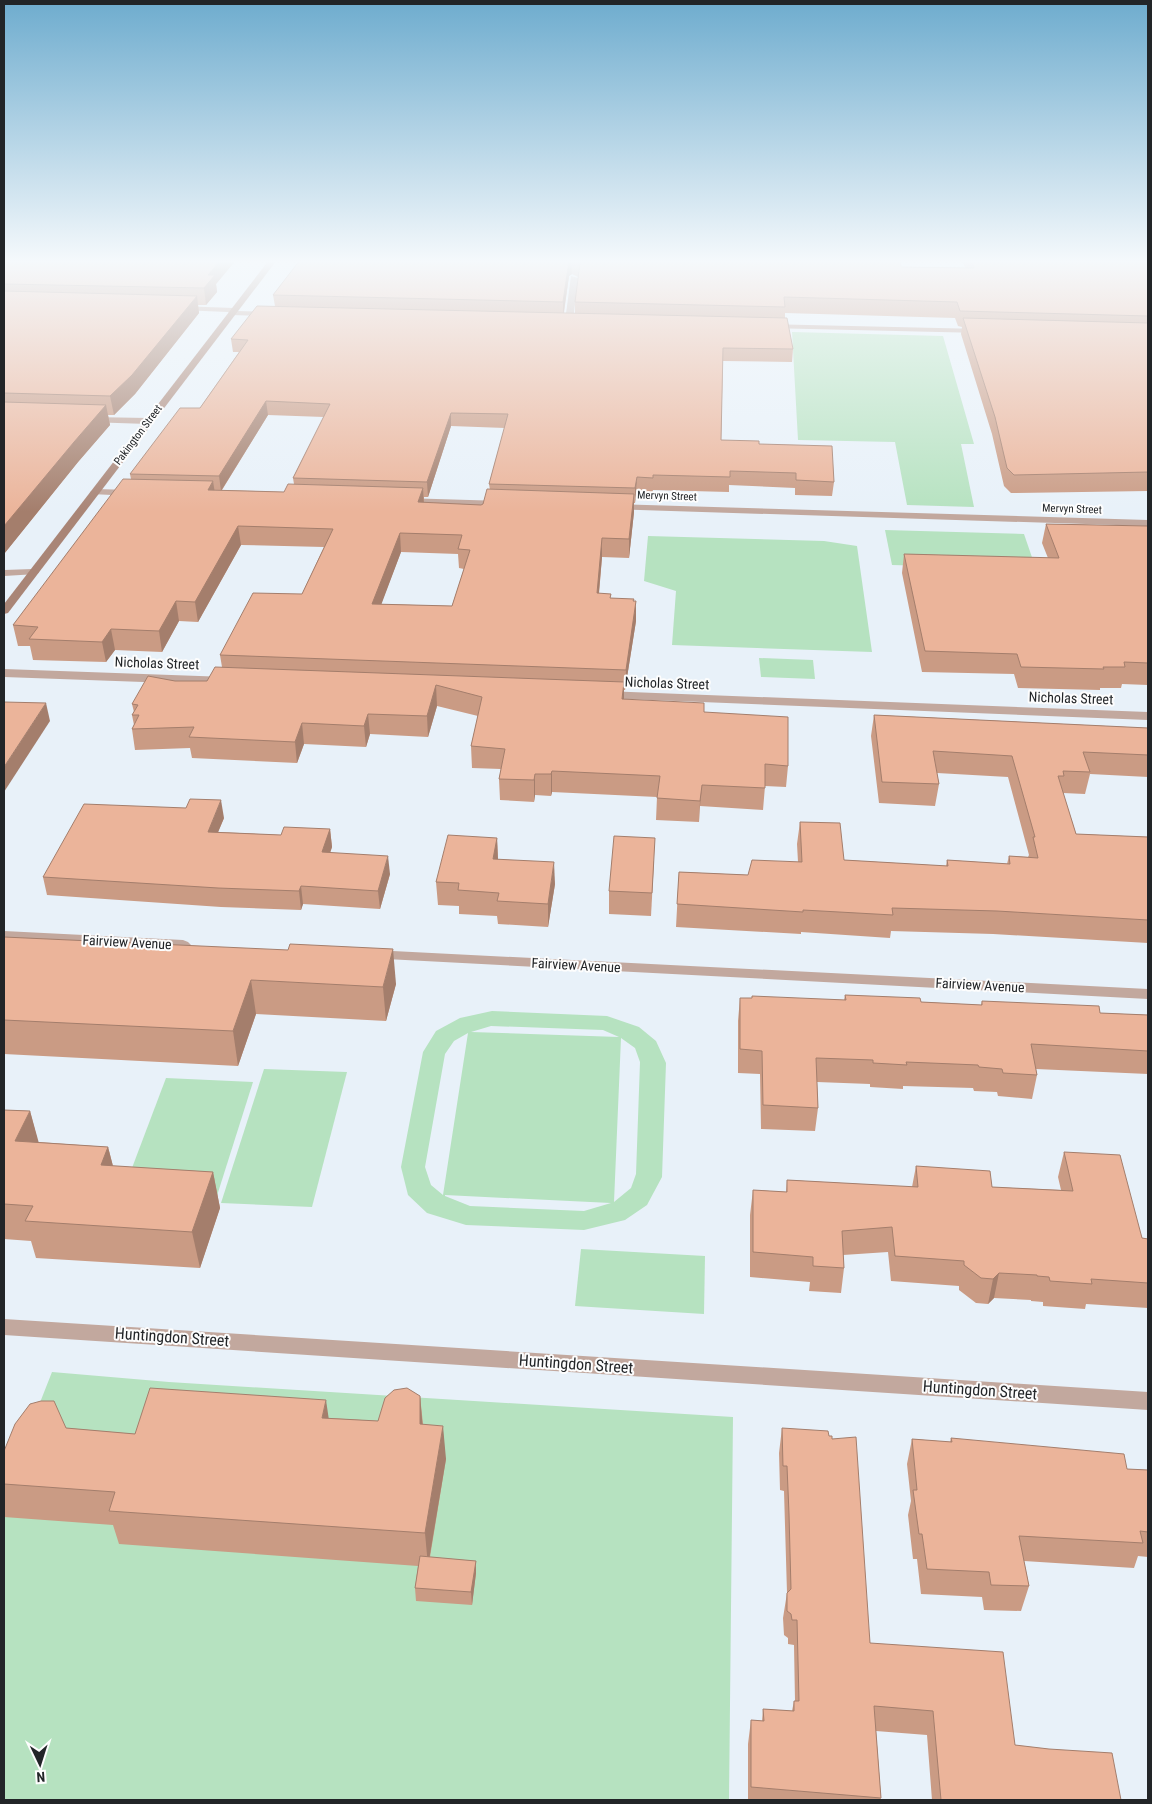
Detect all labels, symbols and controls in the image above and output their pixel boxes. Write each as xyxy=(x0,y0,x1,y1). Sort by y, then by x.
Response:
street label: Pakington Street xyxy=(111,402,165,468)
street label: Mervyn Street xyxy=(637,488,697,504)
street label: Mervyn Street xyxy=(1042,501,1102,517)
street label: Nicholas Street xyxy=(115,654,199,672)
street label: Nicholas Street xyxy=(625,674,709,692)
street label: Nicholas Street xyxy=(1029,689,1113,707)
street label: Fairview Avenue xyxy=(82,932,172,952)
street label: Fairview Avenue xyxy=(531,955,621,975)
street label: Fairview Avenue xyxy=(935,975,1025,995)
street label: Huntingdon Street xyxy=(114,1324,230,1350)
street label: Huntingdon Street xyxy=(518,1351,634,1377)
street label: Huntingdon Street xyxy=(922,1377,1038,1403)
north arrow xyxy=(15,1739,65,1789)
text: N xyxy=(36,1769,46,1785)

